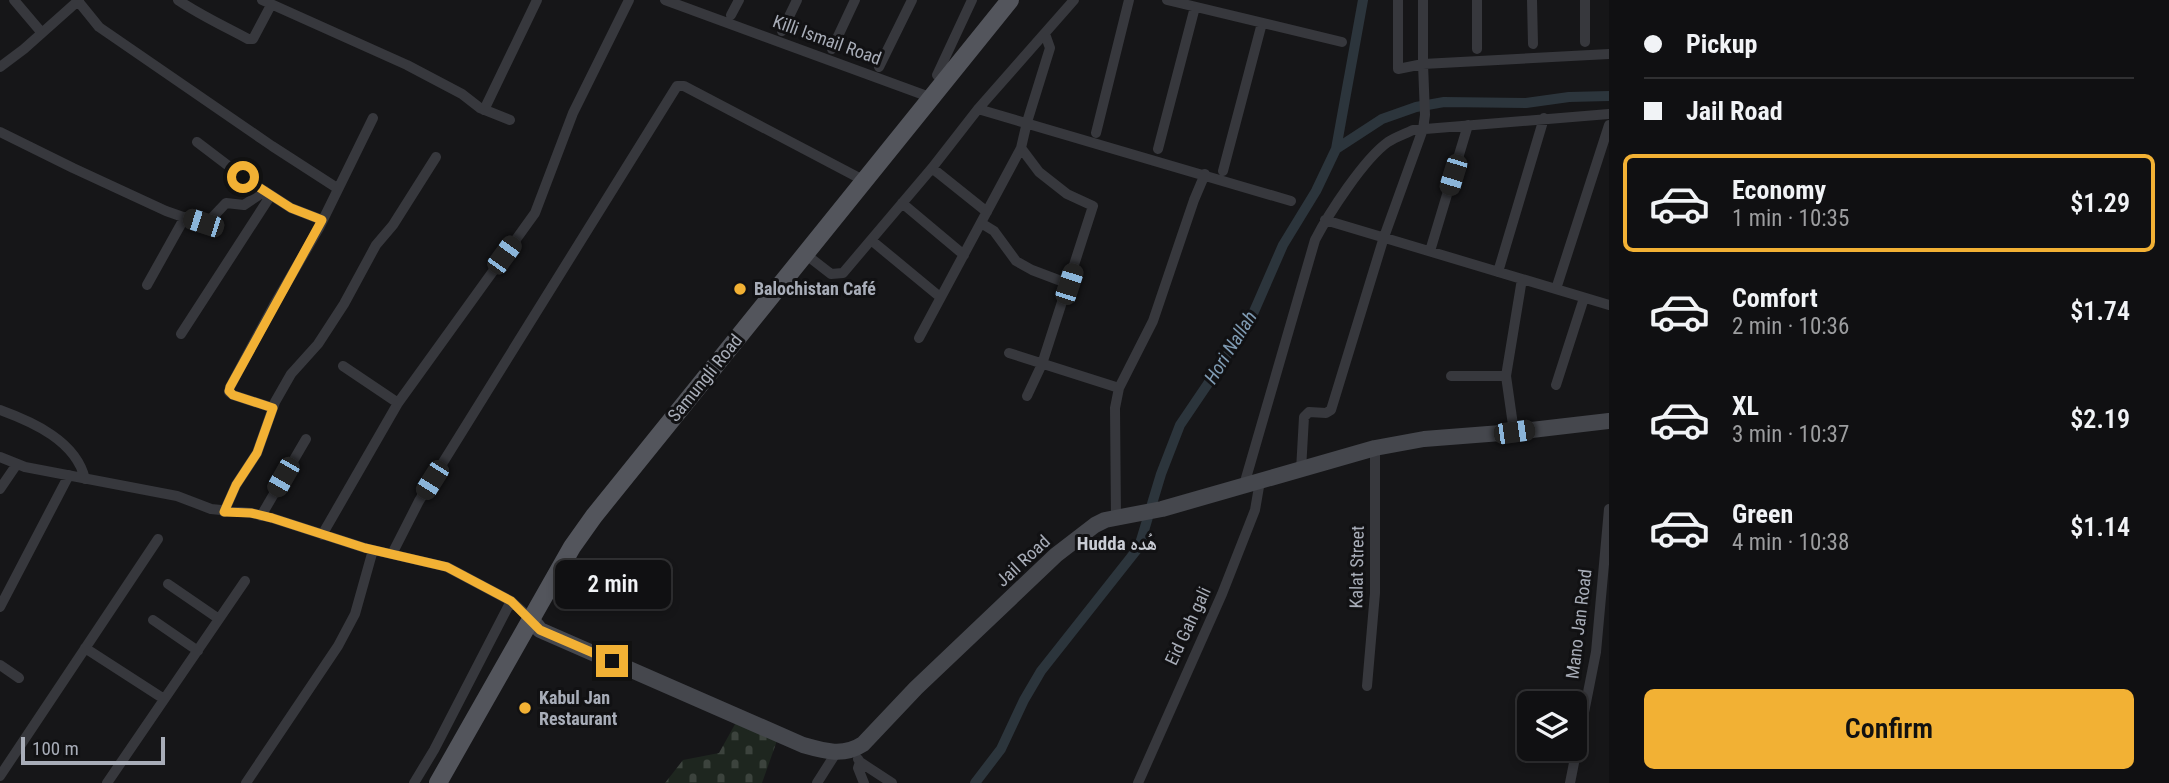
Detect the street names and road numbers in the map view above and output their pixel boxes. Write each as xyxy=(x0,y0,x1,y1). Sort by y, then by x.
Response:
street label: Killi Ismail Road xyxy=(770,10,884,69)
street label: Samungli Road xyxy=(663,330,746,426)
street label: Kalat Street xyxy=(1345,525,1368,609)
street label: Jail Road xyxy=(991,530,1054,591)
street label: Mano Jan Road xyxy=(1561,568,1596,680)
street label: Eid Gah gali xyxy=(1160,583,1215,668)

